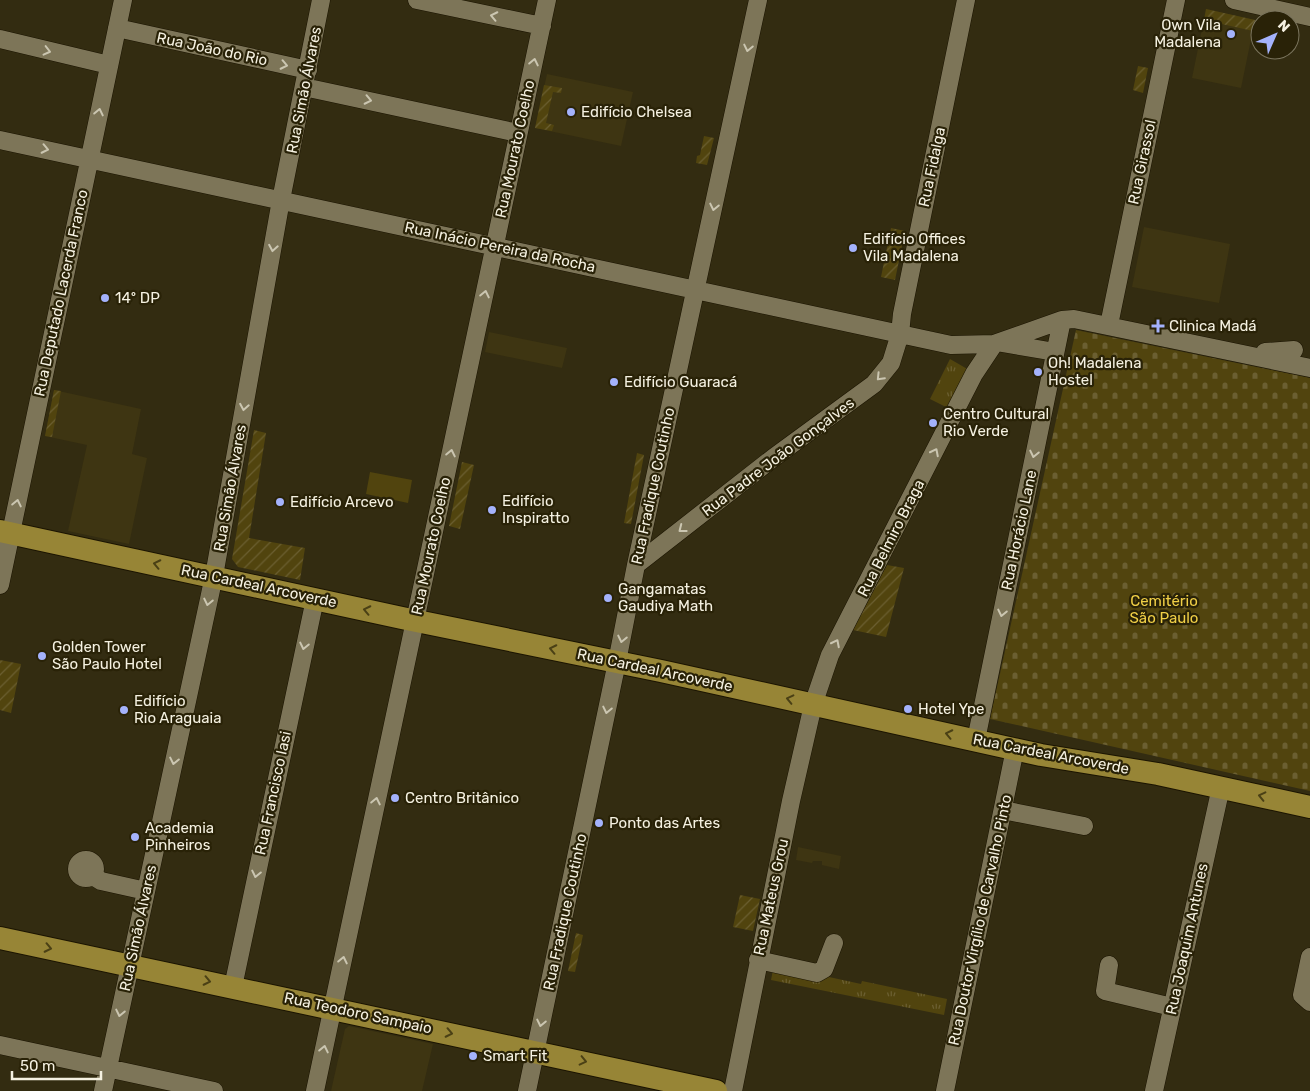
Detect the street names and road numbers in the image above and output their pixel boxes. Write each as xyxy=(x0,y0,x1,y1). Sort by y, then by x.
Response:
street label: Rua Simão Álvares xyxy=(283,25,325,155)
street label: Rua João do Rio xyxy=(155,28,269,70)
street label: Rua Mourato Coelho xyxy=(492,78,538,220)
street label: Rua Girassol xyxy=(1124,118,1160,206)
street label: Rua Fidalga xyxy=(915,125,949,209)
street label: Rua Deputado Lacerda Franco xyxy=(30,188,92,398)
street label: Rua Inácio Pereira da Rocha xyxy=(403,218,597,276)
street label: Rua Padre João Gonçalves xyxy=(698,394,858,520)
street label: Rua Fradique Coutinho xyxy=(628,406,678,566)
street label: Rua Simão Álvares xyxy=(210,423,250,553)
street label: Rua Horácio Lane xyxy=(997,468,1041,592)
street label: Rua Mourato Coelho xyxy=(408,475,454,617)
street label: Rua Belmiro Braga xyxy=(854,477,928,599)
street label: Rua Cardeal Arcoverde xyxy=(180,561,338,611)
street label: Rua Cardeal Arcoverde xyxy=(576,645,734,695)
street label: Rua Francisco Iasi xyxy=(251,729,295,857)
street label: Rua Cardeal Arcoverde xyxy=(971,730,1131,778)
street label: Rua Doutor Virgílio de Carvalho Pinto xyxy=(945,793,1015,1047)
street label: Rua Fradique Coutinho xyxy=(540,832,590,992)
street label: Rua Mateus Grou xyxy=(750,837,792,957)
street label: Rua Joaquim Antunes xyxy=(1162,861,1212,1016)
street label: Rua Simão Álvares xyxy=(116,863,160,993)
street label: Rua Teodoro Sampaio xyxy=(283,989,433,1037)

